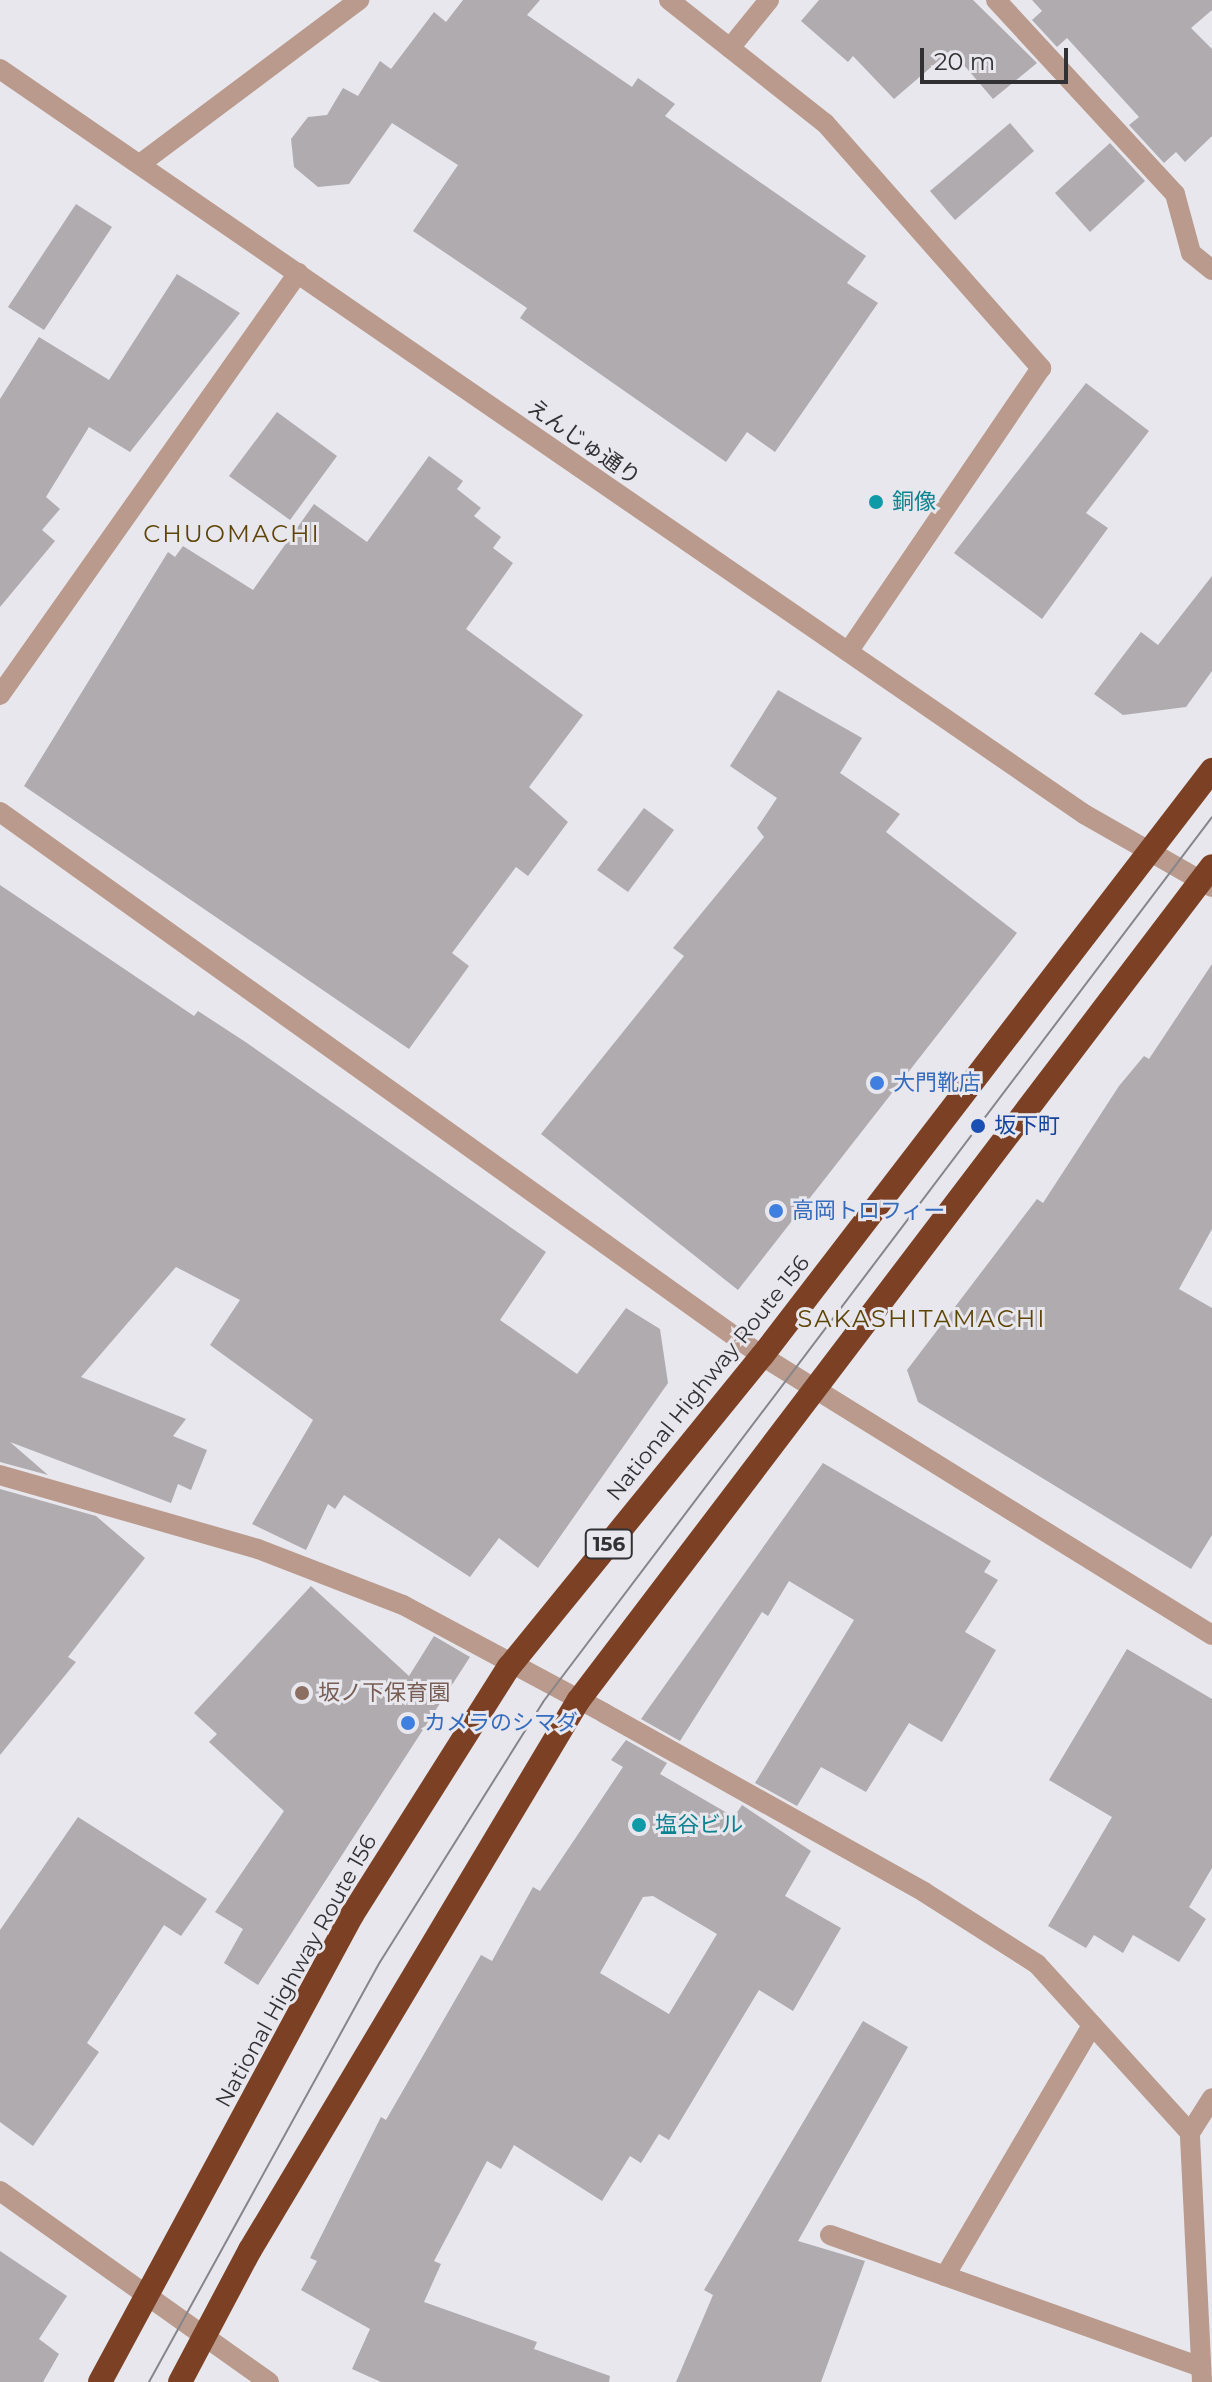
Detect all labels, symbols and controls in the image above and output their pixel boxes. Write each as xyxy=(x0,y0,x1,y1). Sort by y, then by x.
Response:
scale bar xyxy=(924,32,1072,82)
text: 20 m xyxy=(934,47,995,76)
street label: えんじゅ通り xyxy=(522,393,646,491)
place label: 銅像 xyxy=(892,489,936,515)
marker: 銅像 xyxy=(867,493,885,511)
district label: CHUOMACHI xyxy=(143,520,321,548)
place label: 大門靴店 xyxy=(893,1070,981,1096)
marker: 大門靴店 xyxy=(868,1074,886,1092)
place label: 坂下町 xyxy=(994,1113,1060,1139)
marker: 坂下町 xyxy=(969,1117,987,1135)
place label: 高岡トロフィー xyxy=(792,1198,946,1224)
marker: 高岡トロフィー xyxy=(767,1202,785,1220)
street label: National Highway Route 156 xyxy=(601,1250,815,1506)
district label: SAKASHITAMACHI xyxy=(798,1305,1046,1333)
road number: 156 xyxy=(583,1528,635,1560)
place label: 坂ノ下保育園 xyxy=(318,1680,450,1706)
marker: 坂ノ下保育園 xyxy=(293,1684,311,1702)
place label: カメラのシマダ xyxy=(424,1710,578,1736)
marker: カメラのシマダ xyxy=(399,1714,417,1732)
place label: 塩谷ビル xyxy=(655,1812,743,1838)
marker: 塩谷ビル xyxy=(630,1816,648,1834)
street label: National Highway Route 156 xyxy=(210,1830,382,2112)

